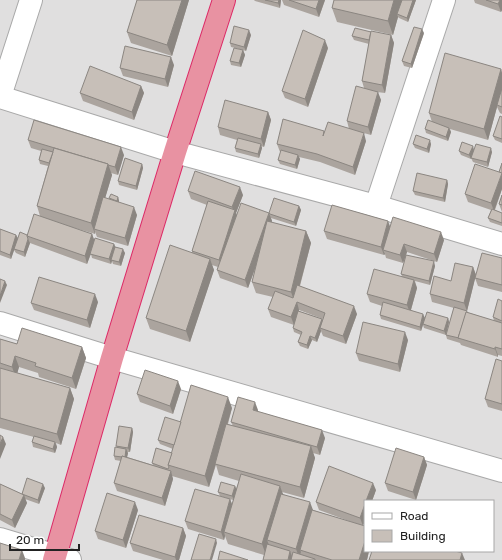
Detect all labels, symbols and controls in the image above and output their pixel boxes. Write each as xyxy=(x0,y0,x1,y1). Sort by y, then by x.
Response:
legend xyxy=(364,500,494,552)
text: Road xyxy=(400,509,428,523)
scale bar xyxy=(10,526,79,552)
text: Building xyxy=(400,529,446,543)
text: 20 m xyxy=(16,533,44,547)

